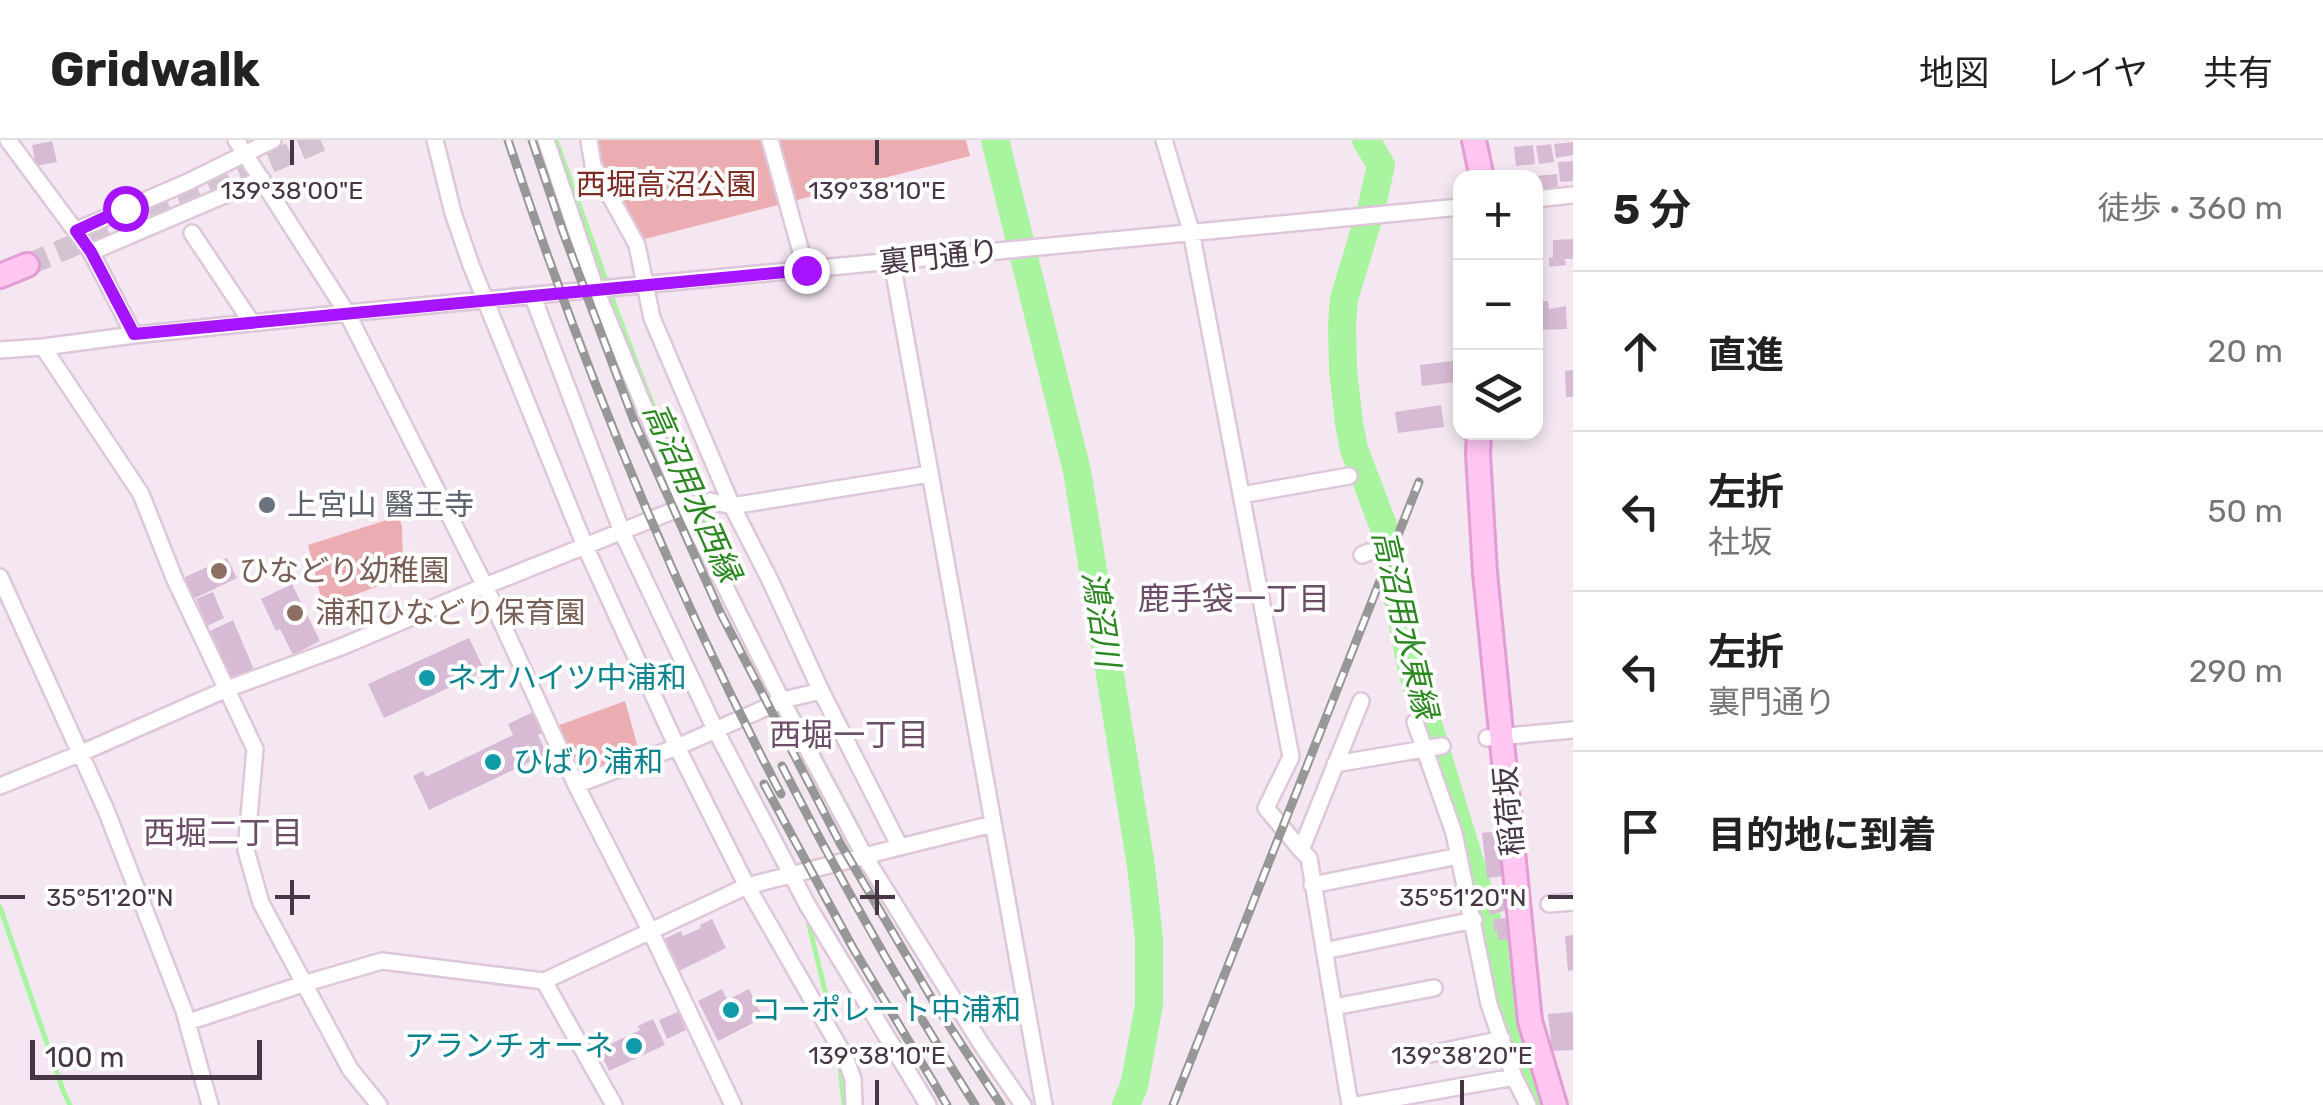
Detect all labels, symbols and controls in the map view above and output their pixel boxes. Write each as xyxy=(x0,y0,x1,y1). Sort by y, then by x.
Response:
text: Gridwalk xyxy=(50,41,260,98)
text: 地図 xyxy=(1919,52,1989,94)
text: レイヤ xyxy=(2044,52,2148,94)
text: 共有 xyxy=(2203,52,2273,94)
park label: 西堀高沼公園 xyxy=(576,167,756,203)
map controls xyxy=(1453,170,1543,440)
button: + xyxy=(1453,170,1543,260)
text: 139°38'00"E xyxy=(221,176,363,205)
text: 139°38'10"E xyxy=(808,176,946,205)
text: 5 分 xyxy=(1613,185,1691,235)
route start xyxy=(103,186,149,232)
text: 徒歩 · 360 m xyxy=(2098,189,2283,227)
street label: 裏門通り xyxy=(877,233,1001,281)
route end xyxy=(784,248,830,294)
button: − xyxy=(1453,260,1543,350)
icon: ahead xyxy=(1613,324,1668,379)
text: 直進 xyxy=(1708,332,1784,378)
text: 20 m xyxy=(2208,332,2283,370)
button: layers xyxy=(1453,350,1543,440)
water label: 高沼用水西縁 xyxy=(636,397,750,590)
text: 左折 xyxy=(1708,469,1784,515)
icon: left xyxy=(1613,484,1668,539)
place label: 上宮山 醫王寺 xyxy=(287,487,474,523)
text: 50 m xyxy=(2207,492,2283,530)
marker: 上宮山 醫王寺 xyxy=(256,494,278,516)
text: 社坂 xyxy=(1708,523,1772,561)
water label: 高沼用水東縁 xyxy=(1365,526,1446,725)
place label: ひなどり幼稚園 xyxy=(239,553,449,589)
marker: ひなどり幼稚園 xyxy=(208,560,230,582)
water label: 鴻沼川 xyxy=(1075,569,1128,672)
district label: 鹿手袋一丁目 xyxy=(1138,580,1330,618)
place label: 浦和ひなどり保育園 xyxy=(315,595,585,631)
marker: 浦和ひなどり保育園 xyxy=(284,602,306,624)
text: 左折 xyxy=(1708,629,1784,675)
icon: left xyxy=(1613,644,1668,699)
text: 290 m xyxy=(2189,652,2283,690)
place label: ネオハイツ中浦和 xyxy=(447,660,686,696)
marker: ネオハイツ中浦和 xyxy=(416,667,438,689)
text: 裏門通り xyxy=(1708,683,1836,721)
district label: 西堀一丁目 xyxy=(769,716,929,754)
place label: ひばり浦和 xyxy=(513,744,663,780)
marker: ひばり浦和 xyxy=(482,751,504,773)
street label: 稲荷坂 xyxy=(1487,765,1531,857)
icon: arrive xyxy=(1613,804,1668,859)
text: 目的地に到着 xyxy=(1708,812,1936,858)
district label: 西堀二丁目 xyxy=(143,814,303,852)
text: 35°51'20"N xyxy=(46,883,174,912)
text: 35°51'20"N xyxy=(1399,883,1527,912)
place label: コーポレート中浦和 xyxy=(751,992,1021,1028)
marker: コーポレート中浦和 xyxy=(720,999,742,1021)
place label: アランチォーネ xyxy=(404,1028,614,1064)
scale bar xyxy=(30,1035,262,1080)
marker: アランチォーネ xyxy=(623,1035,645,1057)
text: 100 m xyxy=(45,1041,124,1074)
text: 139°38'10"E xyxy=(808,1041,946,1070)
text: 139°38'20"E xyxy=(1391,1041,1533,1070)

